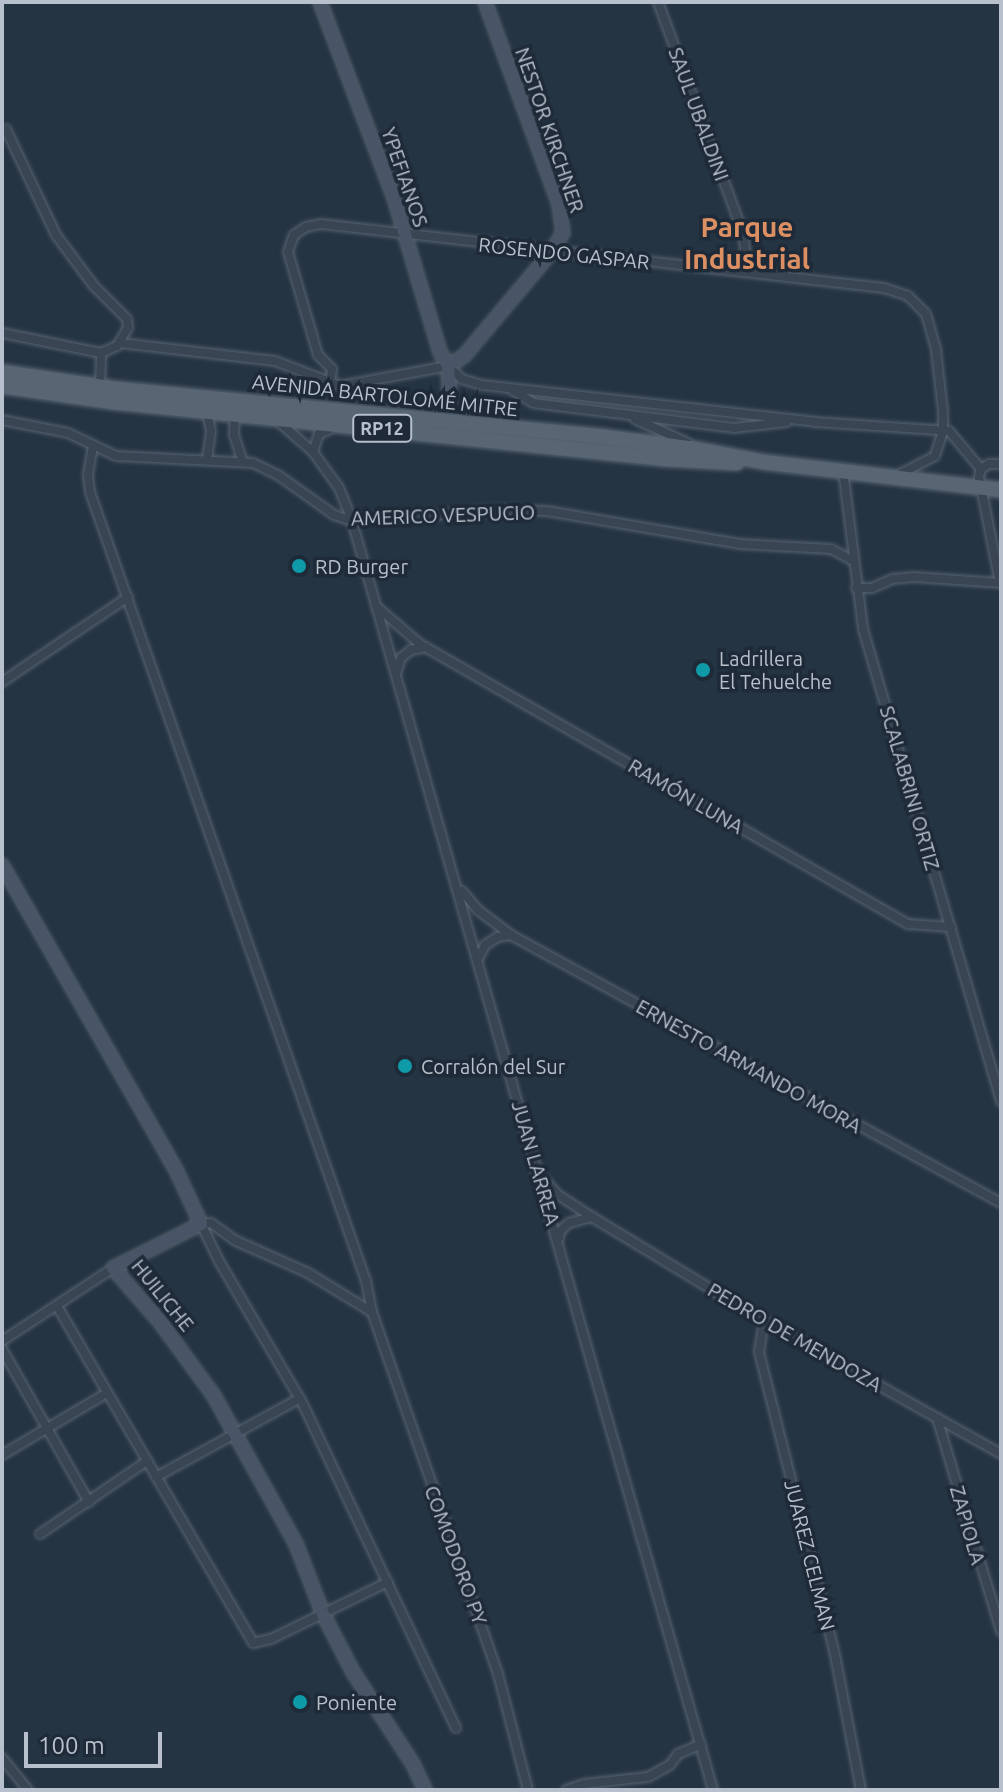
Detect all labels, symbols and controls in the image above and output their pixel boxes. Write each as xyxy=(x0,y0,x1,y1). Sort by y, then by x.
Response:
street label: NESTOR KIRCHNER xyxy=(510,44,590,216)
street label: SAUL UBALDINI xyxy=(664,44,734,184)
street label: YPEFIANOS xyxy=(377,124,433,230)
district label: Parque Industrial xyxy=(684,210,810,276)
street label: ROSENDO GASPAR xyxy=(477,232,651,274)
street label: AVENIDA BARTOLOMÉ MITRE xyxy=(251,369,519,421)
road number: RP12 xyxy=(352,414,412,442)
street label: AMERICO VESPUCIO xyxy=(351,500,535,530)
place label: RD Burger xyxy=(315,554,408,578)
marker: RD Burger xyxy=(290,557,308,575)
place label: Ladrillera El Tehuelche xyxy=(719,646,832,693)
marker: Ladrillera El Tehuelche xyxy=(694,661,712,679)
street label: SCALABRINI ORTIZ xyxy=(875,703,945,873)
street label: RAMÓN LUNA xyxy=(624,753,748,839)
street label: ERNESTO ARMANDO MORA xyxy=(632,994,866,1138)
place label: Corralón del Sur xyxy=(421,1054,565,1078)
marker: Corralón del Sur xyxy=(396,1057,414,1075)
street label: JUAN LARREA xyxy=(507,1098,565,1228)
street label: HUILICHE xyxy=(127,1254,199,1336)
street label: PEDRO DE MENDOZA xyxy=(704,1277,886,1397)
street label: JUAREZ CELMAN xyxy=(780,1477,840,1633)
street label: COMODORO PY xyxy=(420,1482,492,1628)
street label: ZAPIOLA xyxy=(945,1483,991,1567)
place label: Poniente xyxy=(316,1690,397,1714)
marker: Poniente xyxy=(291,1693,309,1711)
scale bar xyxy=(28,1716,166,1766)
text: 100 m xyxy=(38,1732,105,1759)

